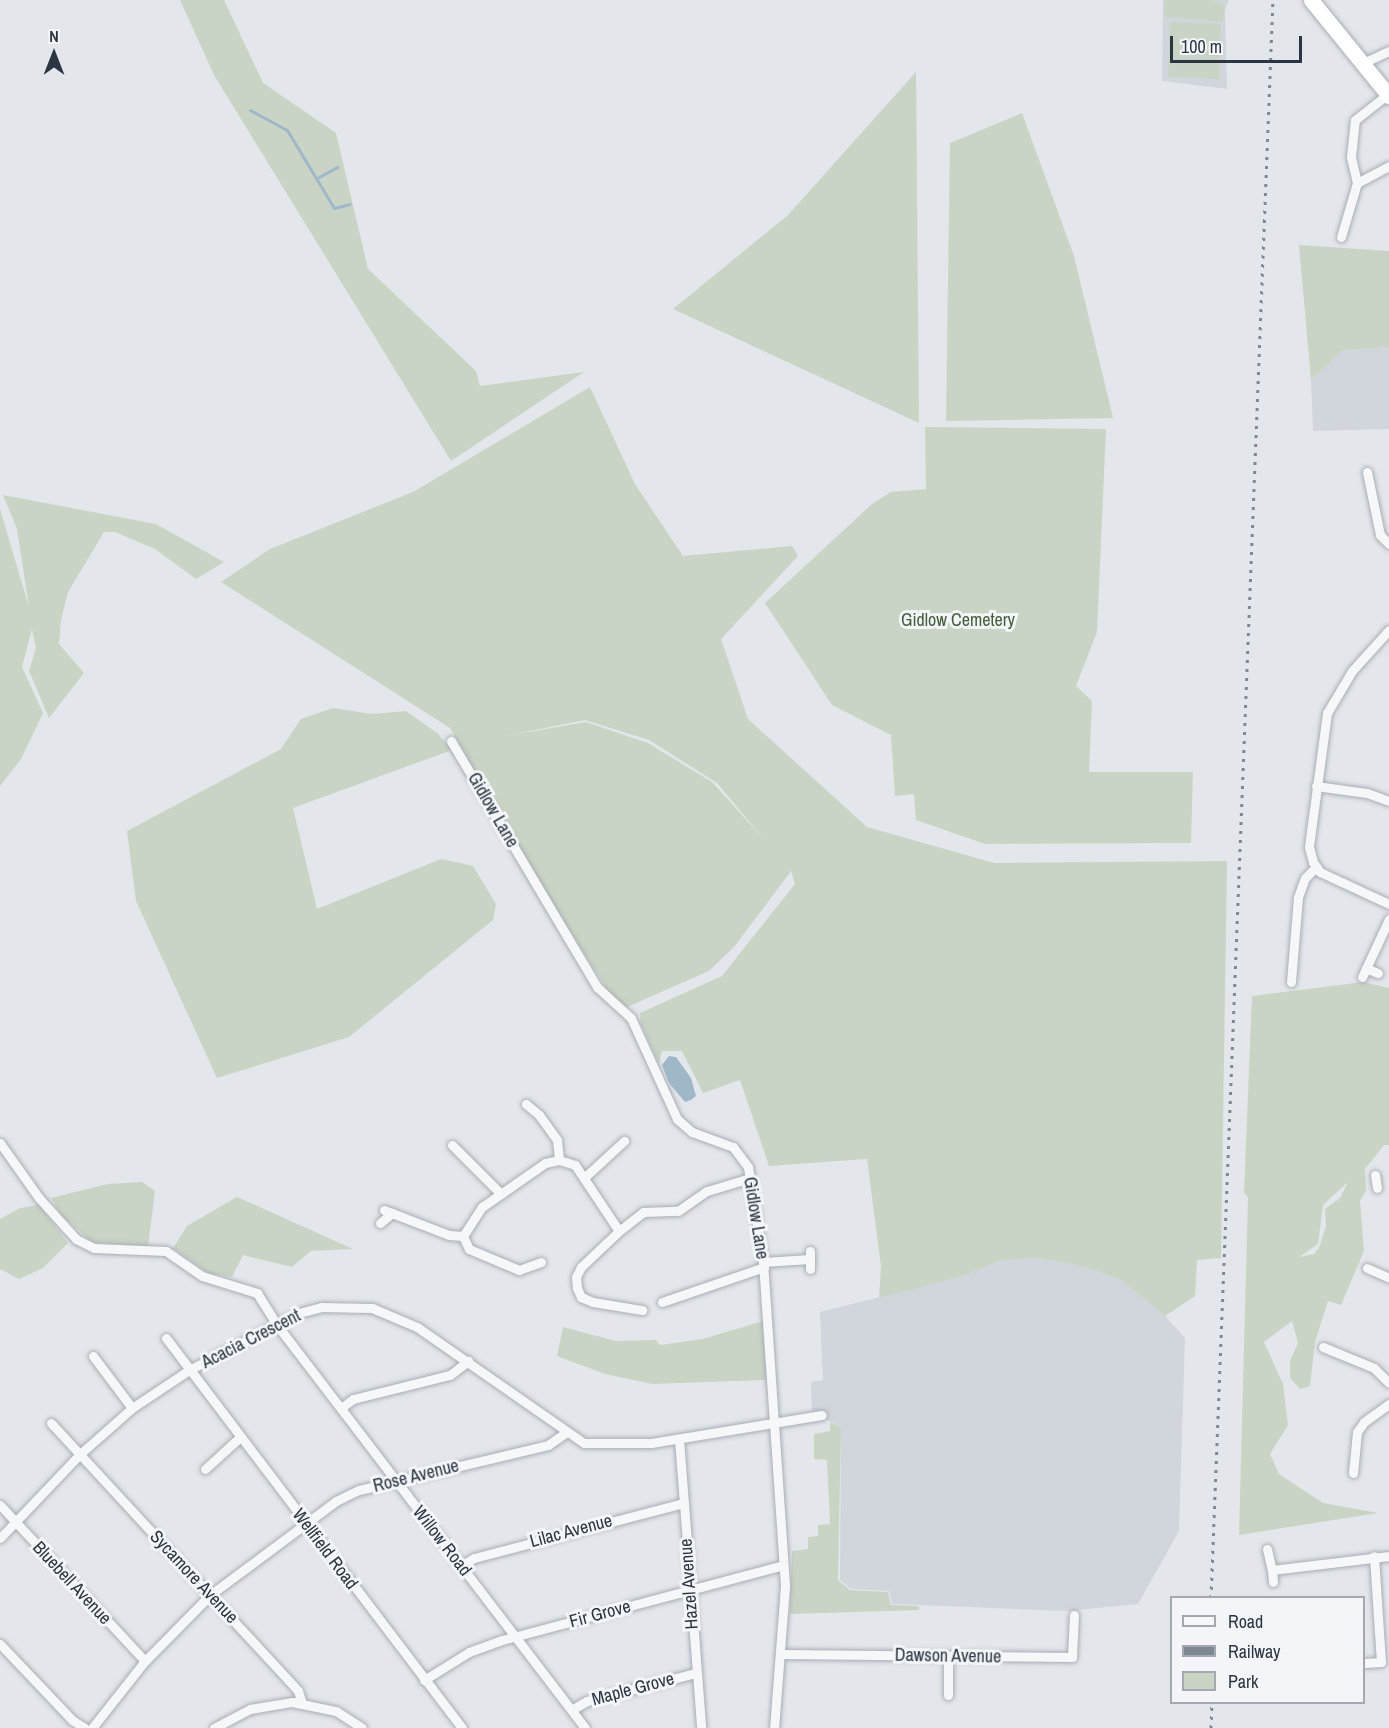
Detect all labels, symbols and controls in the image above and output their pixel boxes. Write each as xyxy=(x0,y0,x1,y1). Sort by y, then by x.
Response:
north arrow xyxy=(24,24,84,84)
scale bar xyxy=(1173,24,1305,62)
text: N xyxy=(49,25,59,47)
text: 100 m xyxy=(1181,34,1222,59)
park label: Gidlow Cemetery xyxy=(901,609,1015,631)
street label: Gidlow Lane xyxy=(463,769,523,851)
street label: Gidlow Lane xyxy=(739,1175,773,1261)
street label: Acacia Crescent xyxy=(198,1305,304,1373)
street label: Rose Avenue xyxy=(371,1455,461,1497)
street label: Willow Road xyxy=(408,1502,476,1580)
street label: Wellfield Road xyxy=(288,1504,362,1594)
street label: Lilac Avenue xyxy=(527,1510,615,1552)
street label: Sycamore Avenue xyxy=(145,1526,243,1628)
street label: Bluebell Avenue xyxy=(28,1537,116,1629)
street label: Hazel Avenue xyxy=(675,1538,703,1630)
street label: Fir Grove xyxy=(567,1596,633,1632)
legend xyxy=(1170,1596,1365,1704)
text: Road xyxy=(1228,1609,1263,1634)
text: Railway xyxy=(1228,1639,1281,1664)
street label: Dawson Avenue xyxy=(894,1644,1002,1668)
street label: Maple Grove xyxy=(589,1668,677,1710)
text: Park xyxy=(1228,1669,1258,1694)

